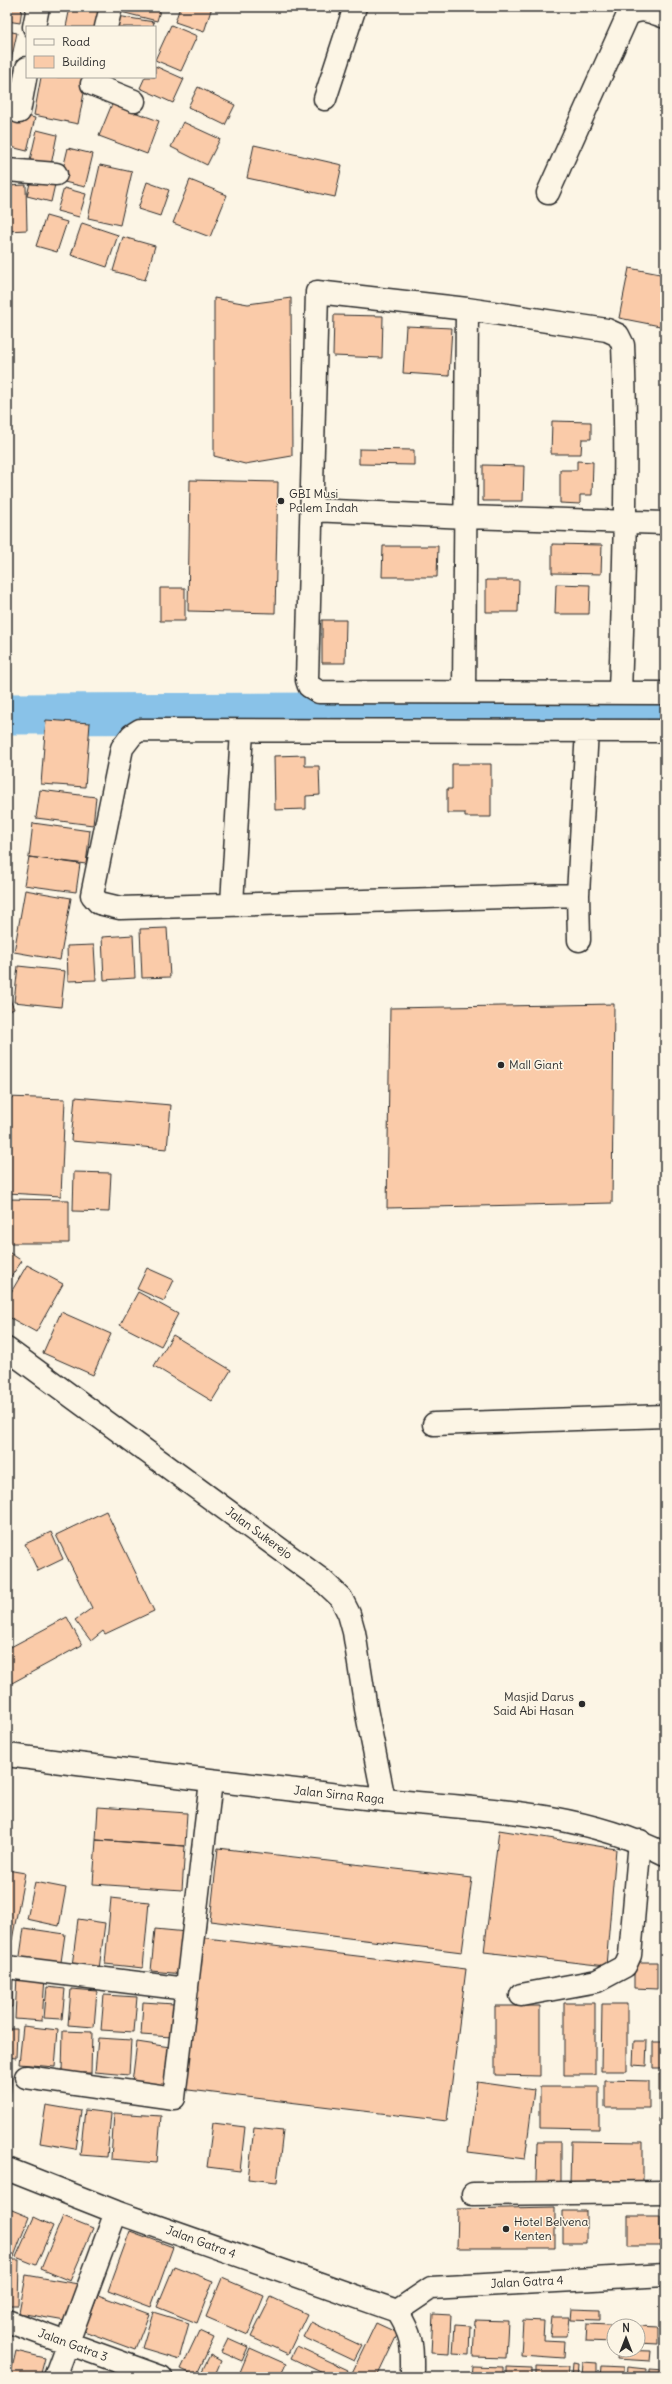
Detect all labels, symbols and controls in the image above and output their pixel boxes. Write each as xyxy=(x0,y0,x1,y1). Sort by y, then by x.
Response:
legend xyxy=(26,26,156,78)
text: Road xyxy=(62,34,90,49)
text: Building xyxy=(62,54,106,69)
place label: GBI Musi Palem Indah xyxy=(289,486,358,515)
marker: GBI Musi Palem Indah xyxy=(276,496,286,506)
place label: Mall Giant xyxy=(509,1057,563,1072)
marker: Mall Giant xyxy=(496,1060,506,1070)
street label: Jalan Sukerejo xyxy=(223,1503,296,1562)
place label: Masjid Darus Said Abi Hasan xyxy=(493,1689,574,1718)
marker: Masjid Darus Said Abi Hasan xyxy=(577,1699,587,1709)
street label: Jalan Sirna Raga xyxy=(293,1782,385,1807)
place label: Hotel Belvena Kenten xyxy=(514,2214,588,2243)
street label: Jalan Gatra 4 xyxy=(164,2222,238,2261)
marker: Hotel Belvena Kenten xyxy=(501,2224,511,2234)
street label: Jalan Gatra 4 xyxy=(490,2272,564,2291)
north arrow xyxy=(606,2318,646,2358)
text: N xyxy=(622,2321,630,2335)
street label: Jalan Gatra 3 xyxy=(36,2325,110,2364)

